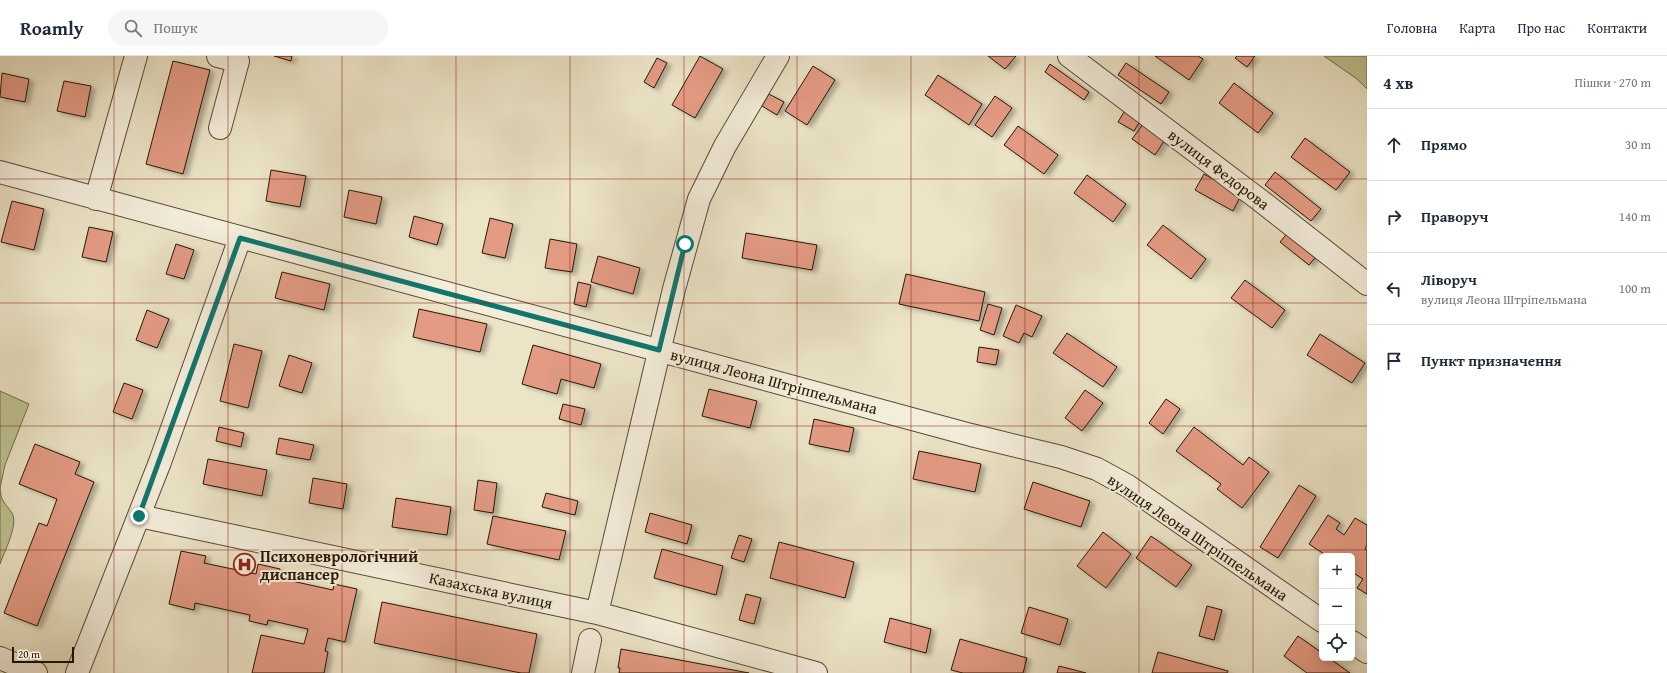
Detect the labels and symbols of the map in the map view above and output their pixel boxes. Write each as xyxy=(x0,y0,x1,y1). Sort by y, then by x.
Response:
street label: вулиця Федорова xyxy=(1163,123,1275,216)
route start xyxy=(676,235,694,253)
street label: вулиця Леона Штріппельмана xyxy=(668,342,881,420)
street label: вулиця Леона Штріппельмана xyxy=(1103,467,1293,607)
route end xyxy=(130,507,148,525)
place label: Психоневрологічний диспансер xyxy=(260,544,418,586)
hospital icon: Психоневрологічний диспансер xyxy=(231,552,257,578)
street label: Казахська вулиця xyxy=(427,565,555,615)
scale bar xyxy=(12,645,74,664)

